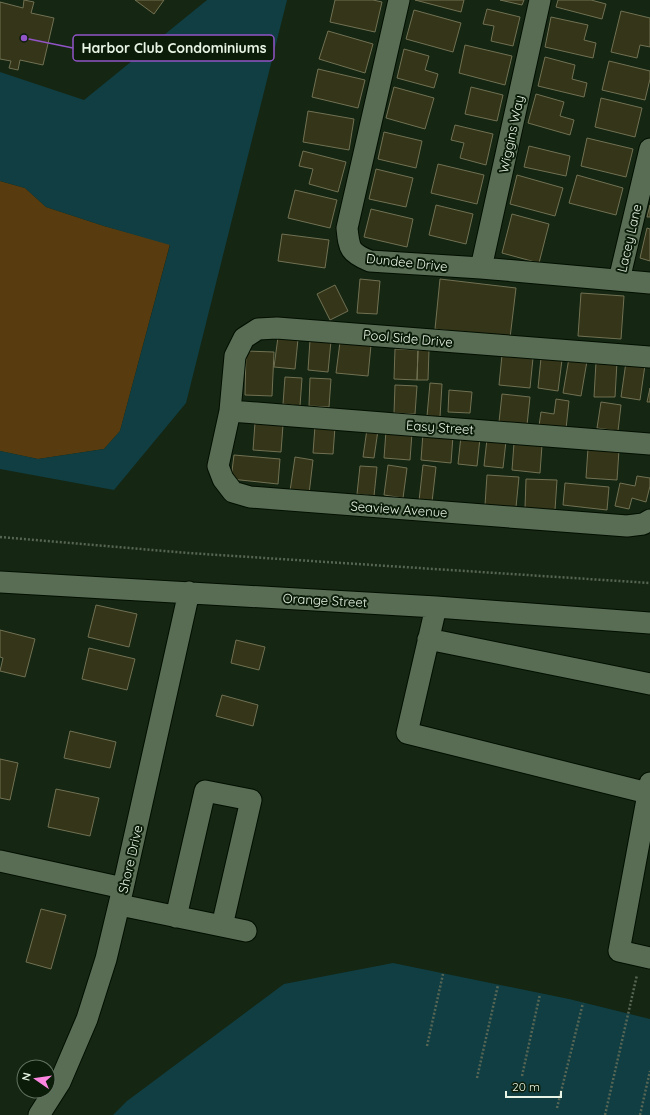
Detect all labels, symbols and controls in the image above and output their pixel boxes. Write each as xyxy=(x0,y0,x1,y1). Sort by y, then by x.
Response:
callout: Harbor Club Condominiums xyxy=(73,35,274,61)
text: Harbor Club Condominiums xyxy=(82,39,267,57)
street label: Wiggins Way xyxy=(495,94,527,174)
street label: Lacey Lane xyxy=(613,202,645,274)
street label: Dundee Drive xyxy=(366,250,448,274)
street label: Pool Side Drive xyxy=(362,326,454,350)
street label: Easy Street xyxy=(406,417,474,437)
street label: Seaview Avenue xyxy=(350,498,448,520)
street label: Orange Street xyxy=(282,590,368,610)
street label: Shore Drive xyxy=(114,823,146,895)
north arrow xyxy=(16,1059,56,1099)
text: N xyxy=(19,1071,34,1082)
scale bar xyxy=(506,1073,561,1099)
text: 20 m xyxy=(512,1079,540,1094)

